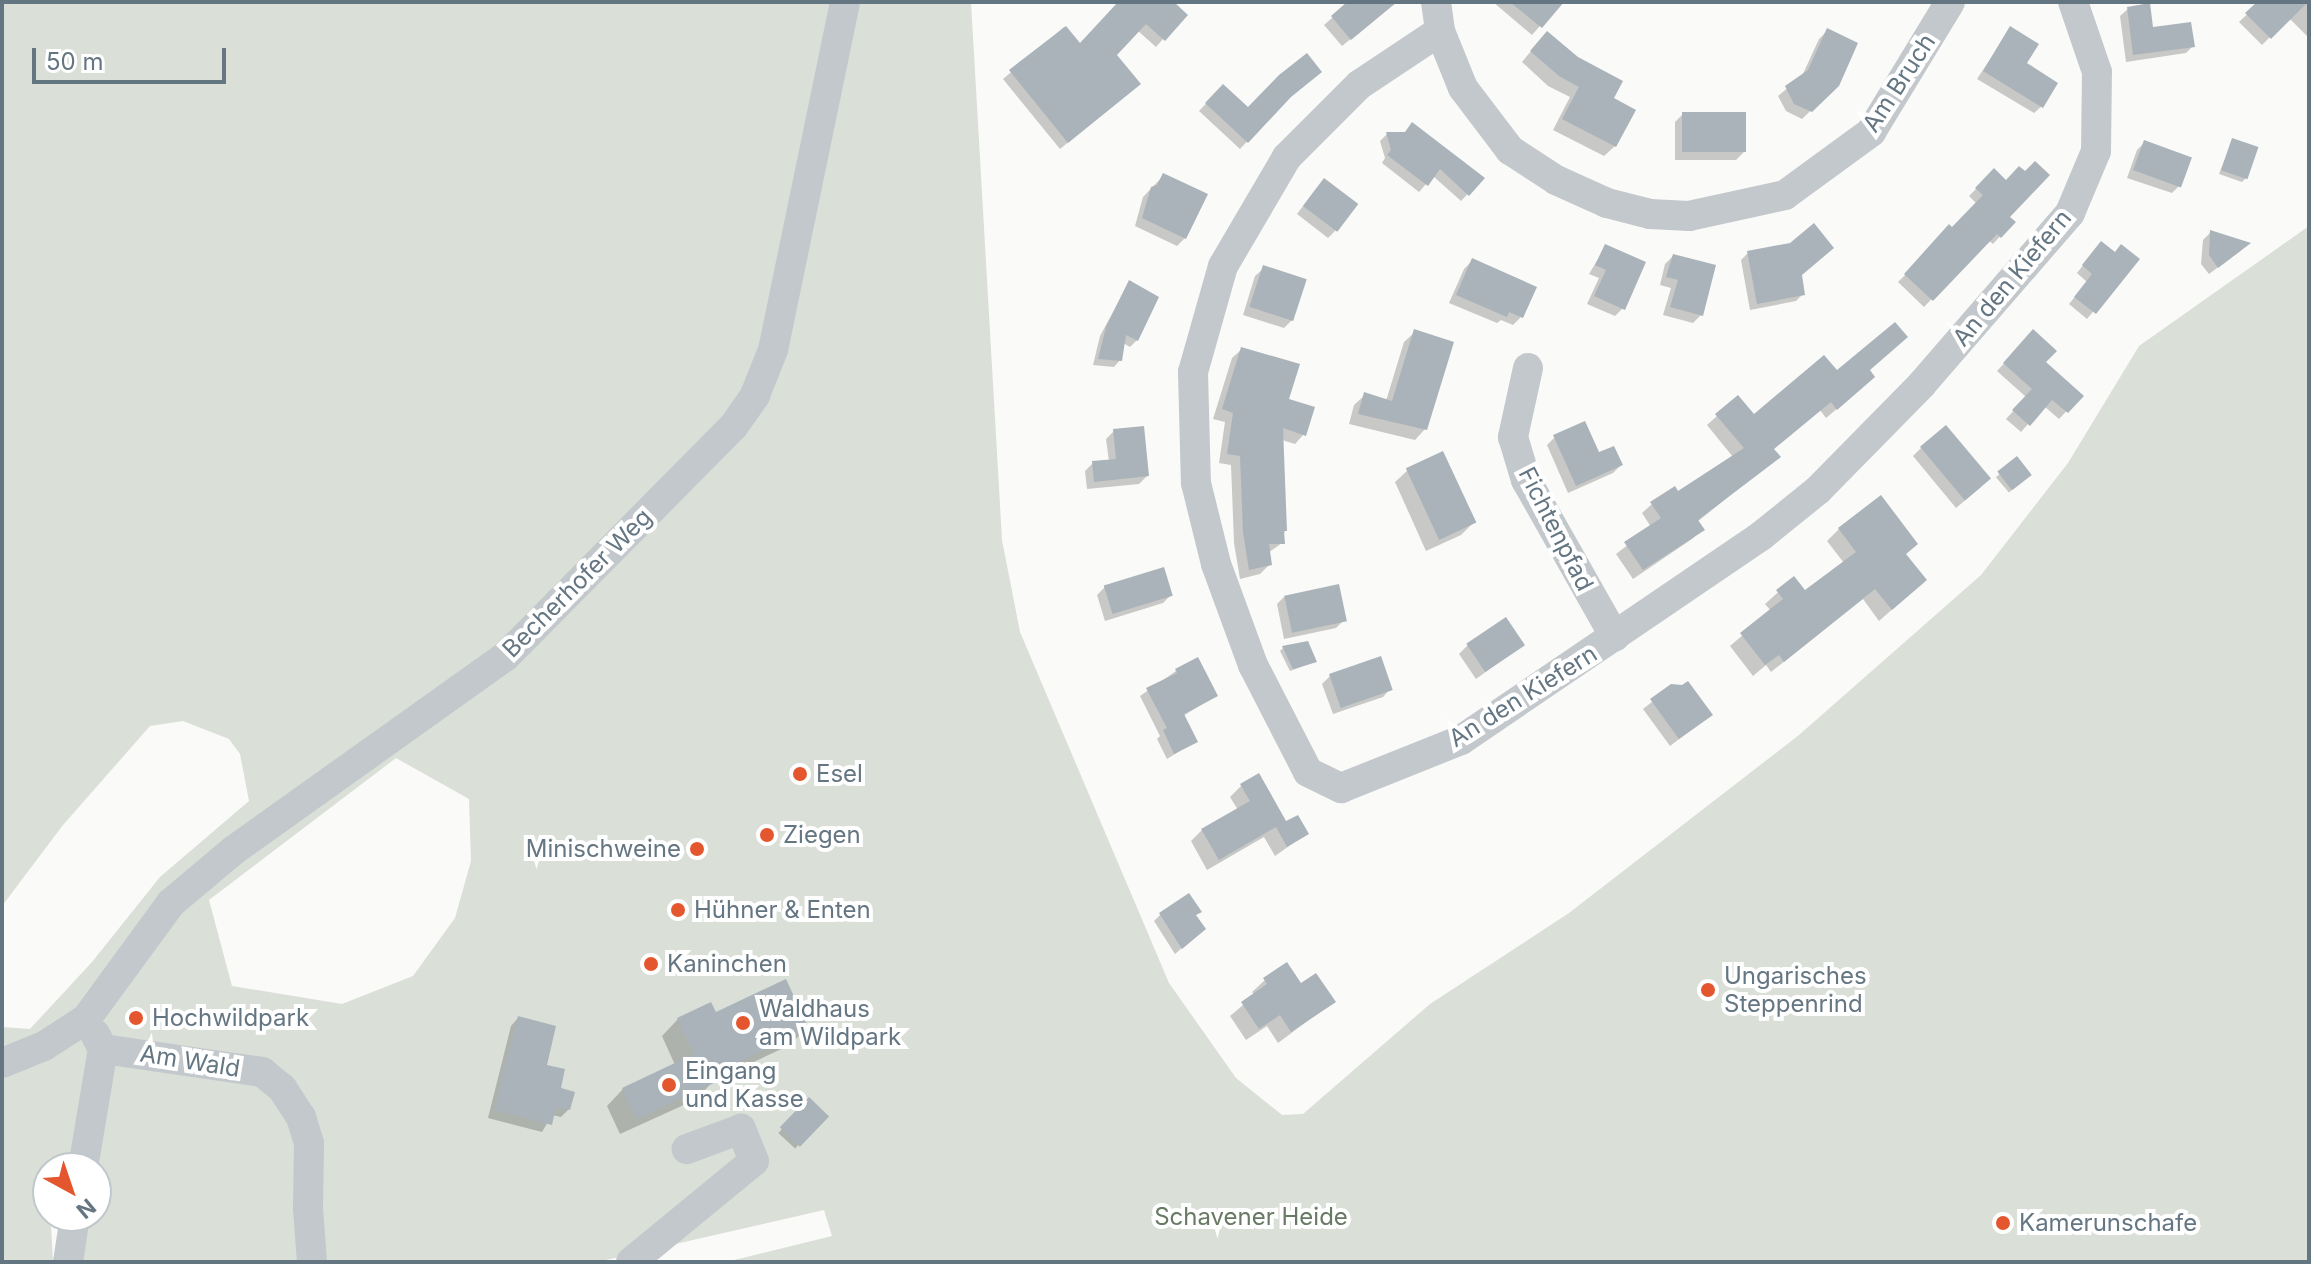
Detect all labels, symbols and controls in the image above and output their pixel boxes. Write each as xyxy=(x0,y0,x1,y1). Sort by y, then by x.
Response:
street label: Am Bruch xyxy=(1857,29,1941,137)
scale bar xyxy=(36,32,230,82)
text: 50 m xyxy=(46,47,104,76)
street label: An den Kiefern xyxy=(1947,204,2077,352)
street label: Fichtenpfad xyxy=(1513,462,1599,596)
street label: Becherhofer Weg xyxy=(497,503,657,663)
street label: An den Kiefern xyxy=(1444,639,1602,753)
place label: Esel xyxy=(816,760,863,788)
marker: Esel xyxy=(791,765,809,783)
place label: Ziegen xyxy=(783,821,861,849)
marker: Ziegen xyxy=(758,826,776,844)
place label: Minischweine xyxy=(526,835,681,863)
marker: Minischweine xyxy=(688,840,706,858)
place label: Hühner & Enten xyxy=(694,896,871,924)
marker: Hühner & Enten xyxy=(669,901,687,919)
place label: Kaninchen xyxy=(667,950,787,978)
marker: Kaninchen xyxy=(642,955,660,973)
place label: Ungarisches Steppenrind xyxy=(1724,962,1867,1018)
marker: Ungarisches Steppenrind xyxy=(1699,981,1717,999)
place label: Waldhaus am Wildpark xyxy=(759,995,901,1051)
place label: Hochwildpark xyxy=(152,1004,309,1032)
marker: Hochwildpark xyxy=(127,1009,145,1027)
marker: Waldhaus am Wildpark xyxy=(734,1014,752,1032)
street label: Am Wald xyxy=(138,1039,242,1083)
place label: Eingang und Kasse xyxy=(685,1057,804,1113)
marker: Eingang und Kasse xyxy=(660,1076,678,1094)
north arrow xyxy=(32,1152,112,1232)
text: N xyxy=(71,1194,101,1224)
park label: Schavener Heide xyxy=(1154,1203,1348,1231)
place label: Kamerunschafe xyxy=(2019,1209,2197,1237)
marker: Kamerunschafe xyxy=(1994,1214,2012,1232)

